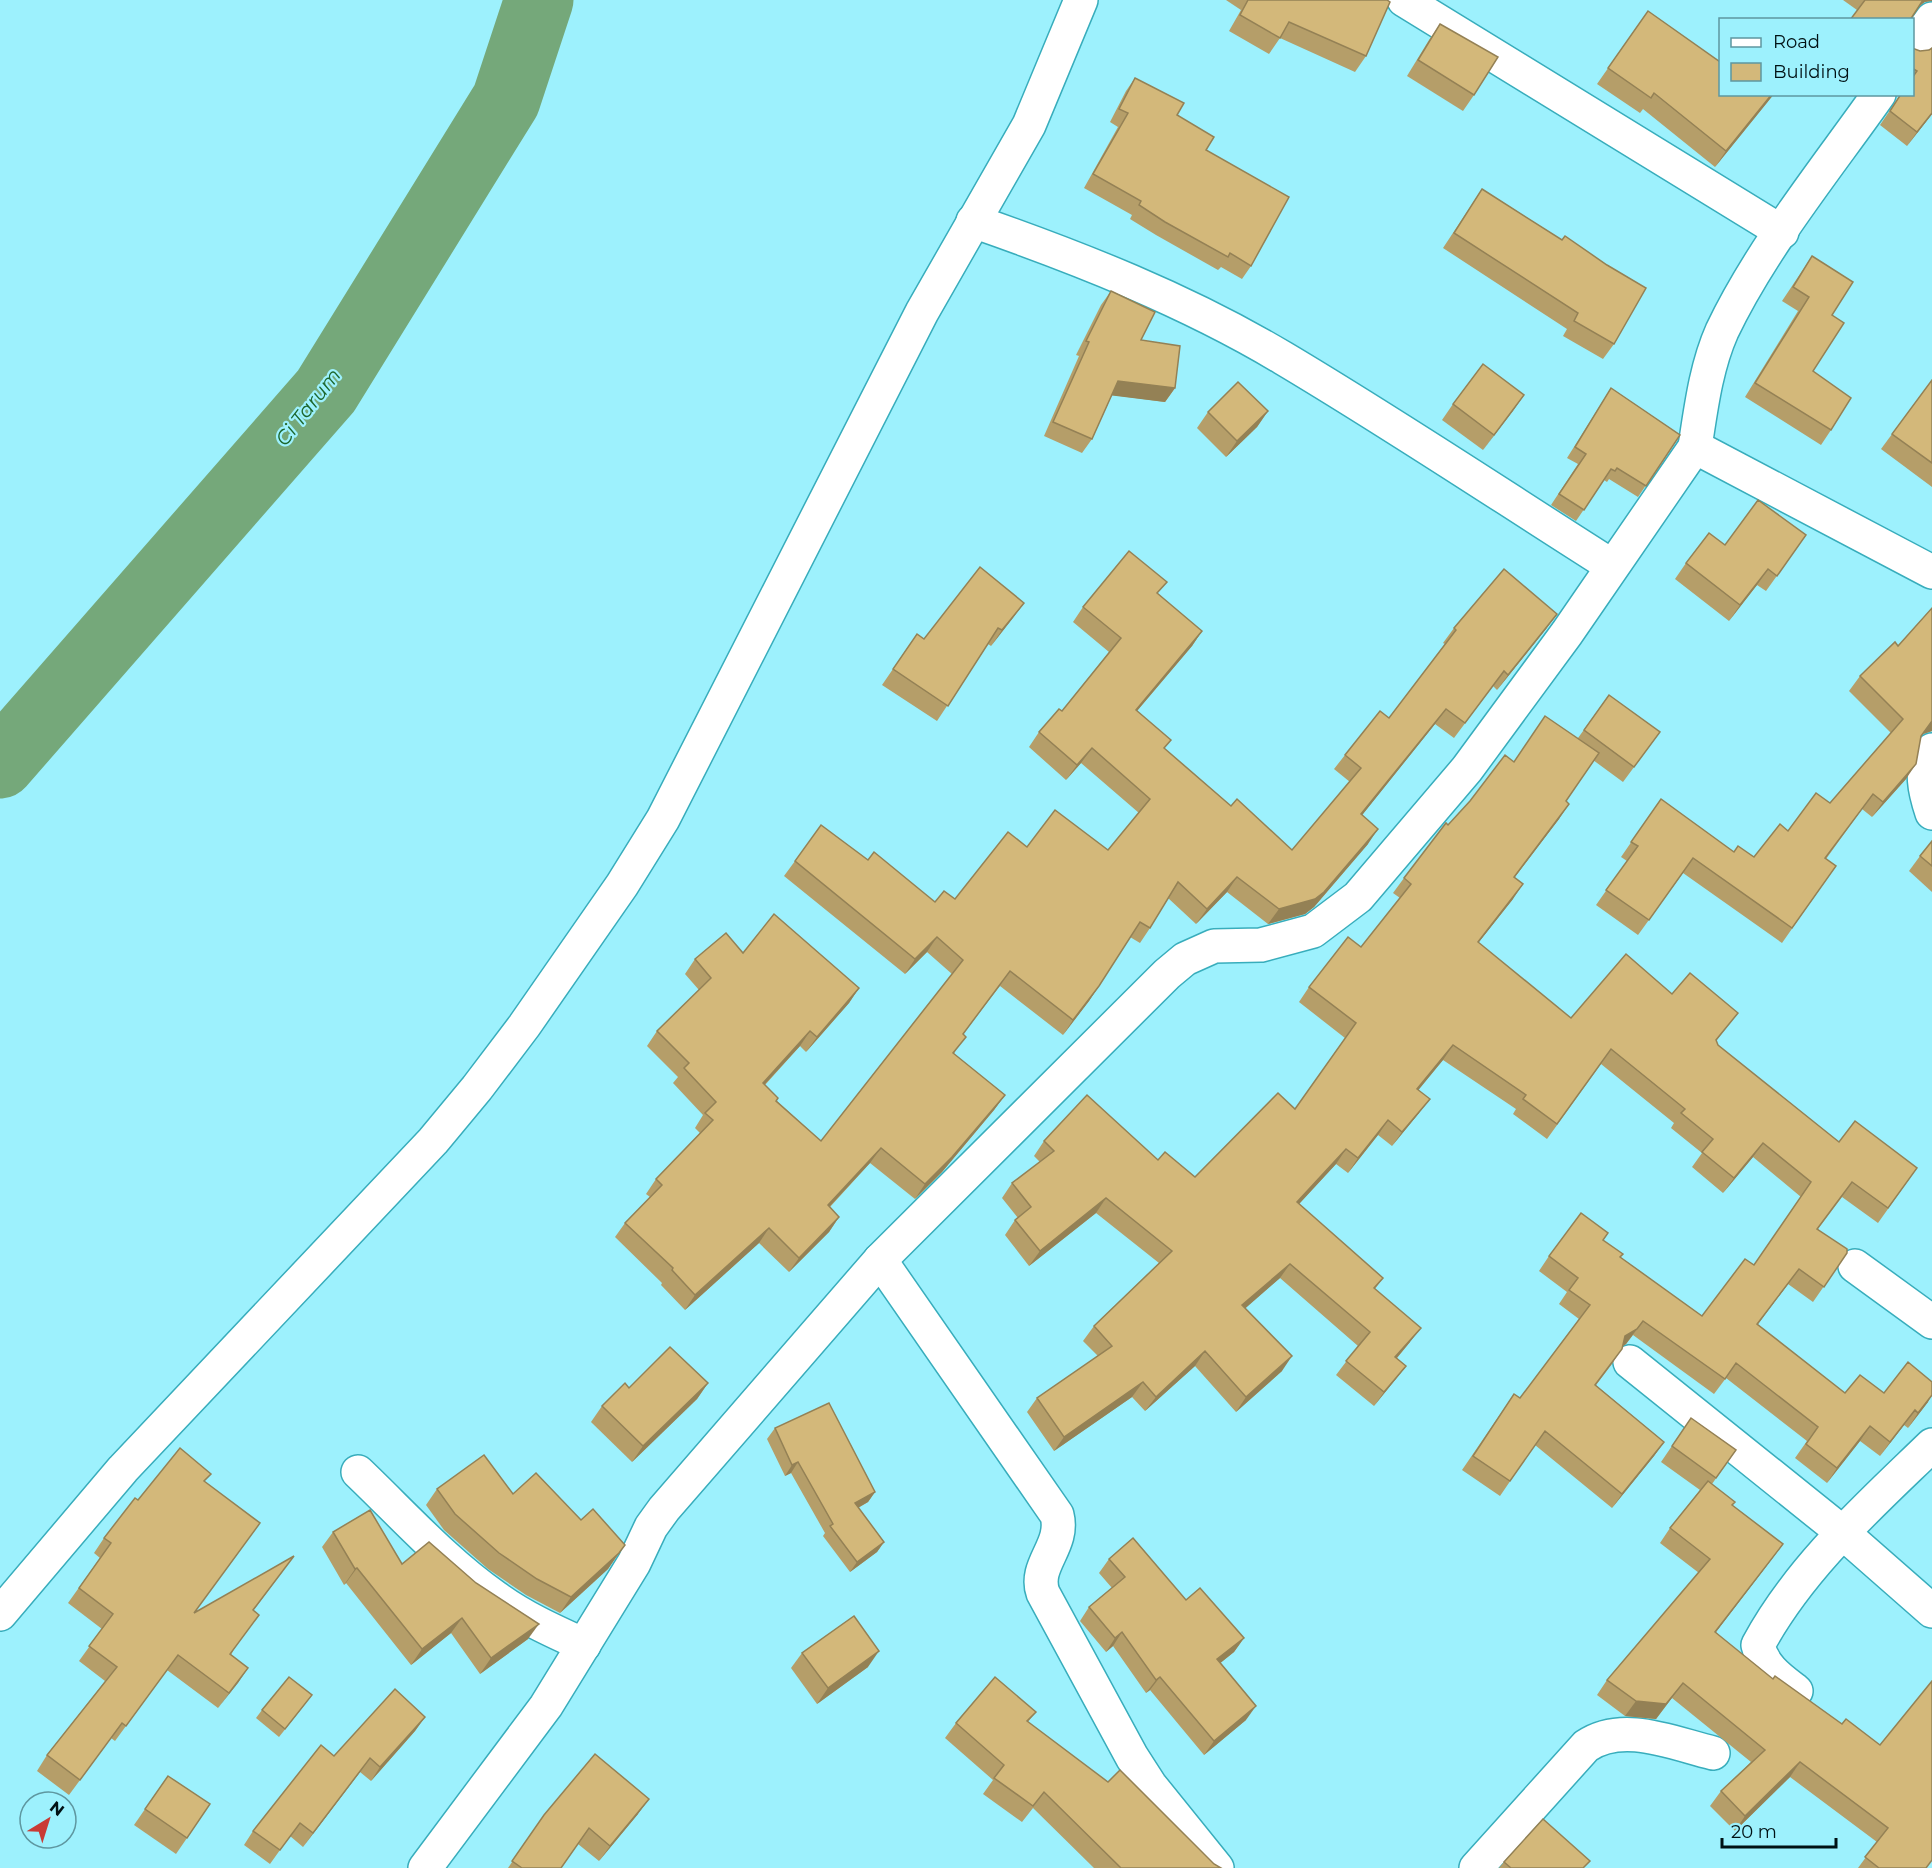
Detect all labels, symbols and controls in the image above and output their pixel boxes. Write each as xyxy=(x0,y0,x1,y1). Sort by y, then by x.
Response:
legend xyxy=(1719,18,1914,96)
text: Road xyxy=(1773,31,1820,53)
text: Building xyxy=(1773,61,1850,83)
water label: Ci Tarum xyxy=(270,364,346,450)
north arrow xyxy=(18,1790,78,1850)
text: N xyxy=(46,1797,68,1820)
scale bar xyxy=(1722,1811,1836,1849)
text: 20 m xyxy=(1731,1821,1777,1843)

